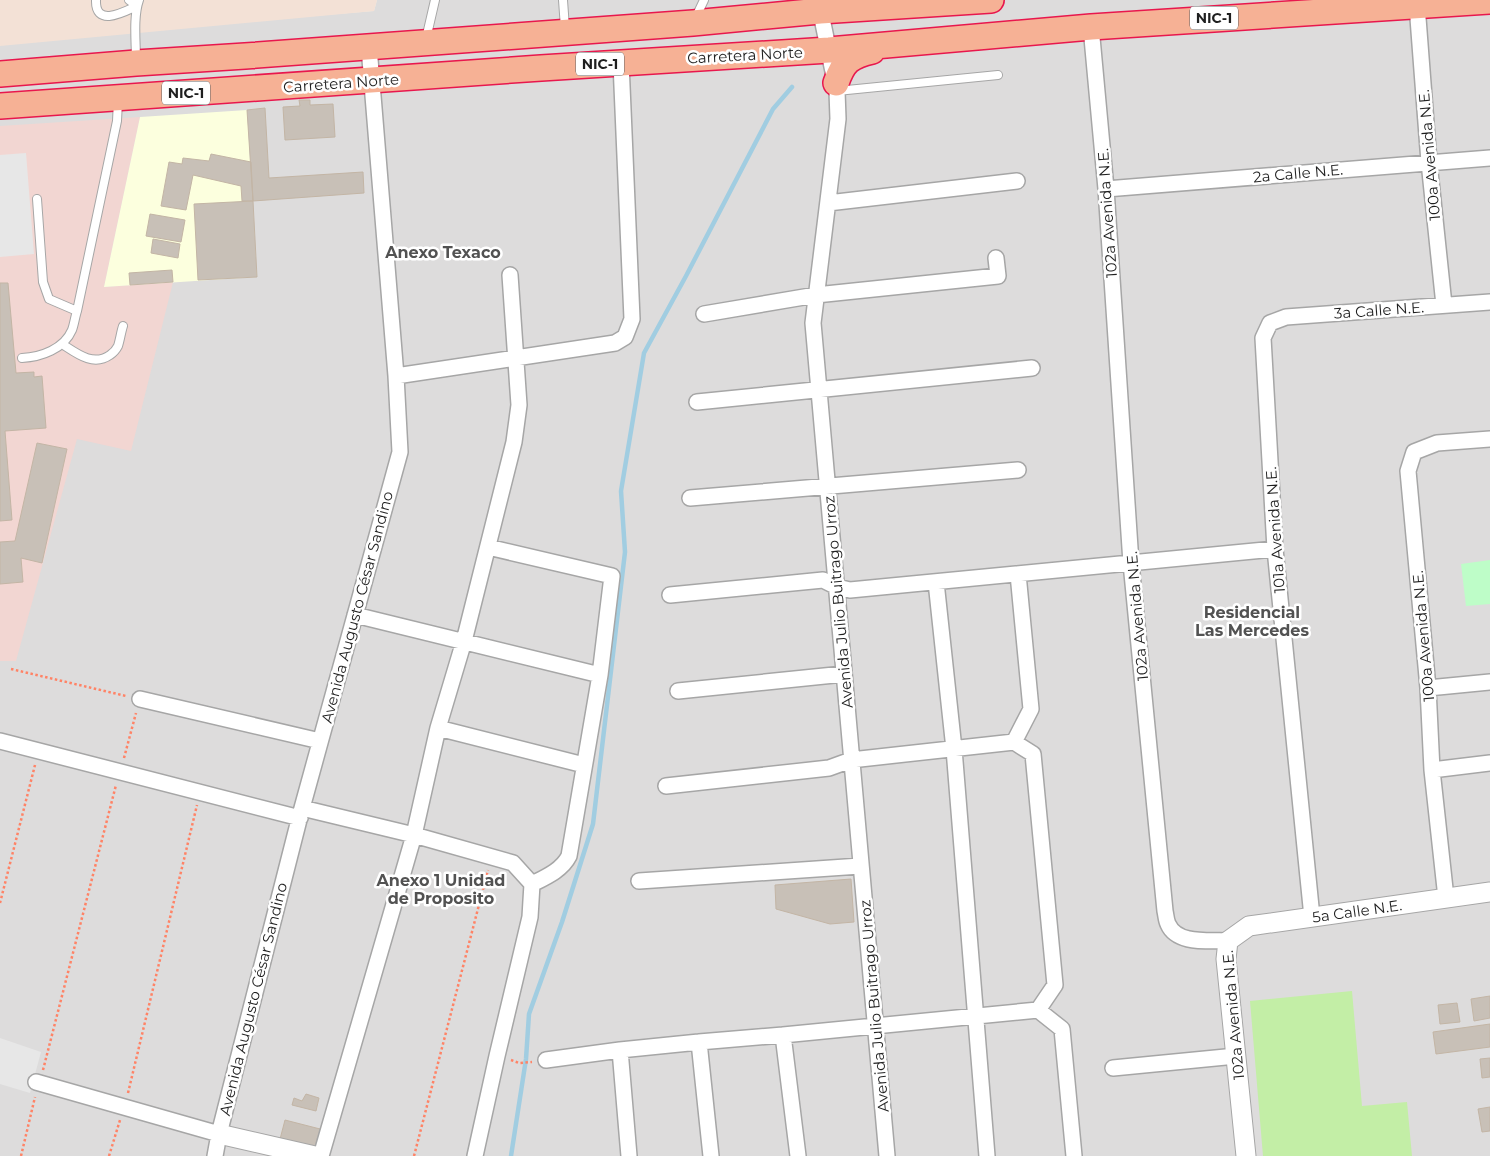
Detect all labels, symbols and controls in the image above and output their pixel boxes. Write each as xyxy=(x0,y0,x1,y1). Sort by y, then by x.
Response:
road number: NIC-1 xyxy=(1190,7,1238,30)
street label: Carretera Norte xyxy=(687,42,803,68)
road number: NIC-1 xyxy=(576,52,624,76)
street label: Carretera Norte xyxy=(283,69,399,97)
road number: NIC-1 xyxy=(162,82,210,105)
street label: 100a Avenida N.E. xyxy=(1414,89,1444,221)
street label: 102a Avenida N.E. xyxy=(1093,148,1121,278)
street label: 2a Calle N.E. xyxy=(1252,160,1344,186)
district label: Anexo Texaco xyxy=(384,243,501,262)
street label: 3a Calle N.E. xyxy=(1333,297,1425,323)
street label: 101a Avenida N.E. xyxy=(1261,466,1289,594)
street label: Avenida Augusto César Sandino xyxy=(317,489,397,725)
street label: Avenida Julio Buitrago Urroz xyxy=(819,495,857,709)
street label: 102a Avenida N.E. xyxy=(1122,550,1152,682)
street label: 100a Avenida N.E. xyxy=(1408,570,1438,702)
district label: Residencial Las Mercedes xyxy=(1195,603,1309,640)
district label: Anexo 1 Unidad de Proposito xyxy=(376,871,505,908)
street label: Avenida Augusto César Sandino xyxy=(215,881,291,1117)
street label: 5a Calle N.E. xyxy=(1311,895,1403,927)
street label: Avenida Julio Buitrago Urroz xyxy=(855,899,893,1113)
street label: 102a Avenida N.E. xyxy=(1218,949,1248,1081)

